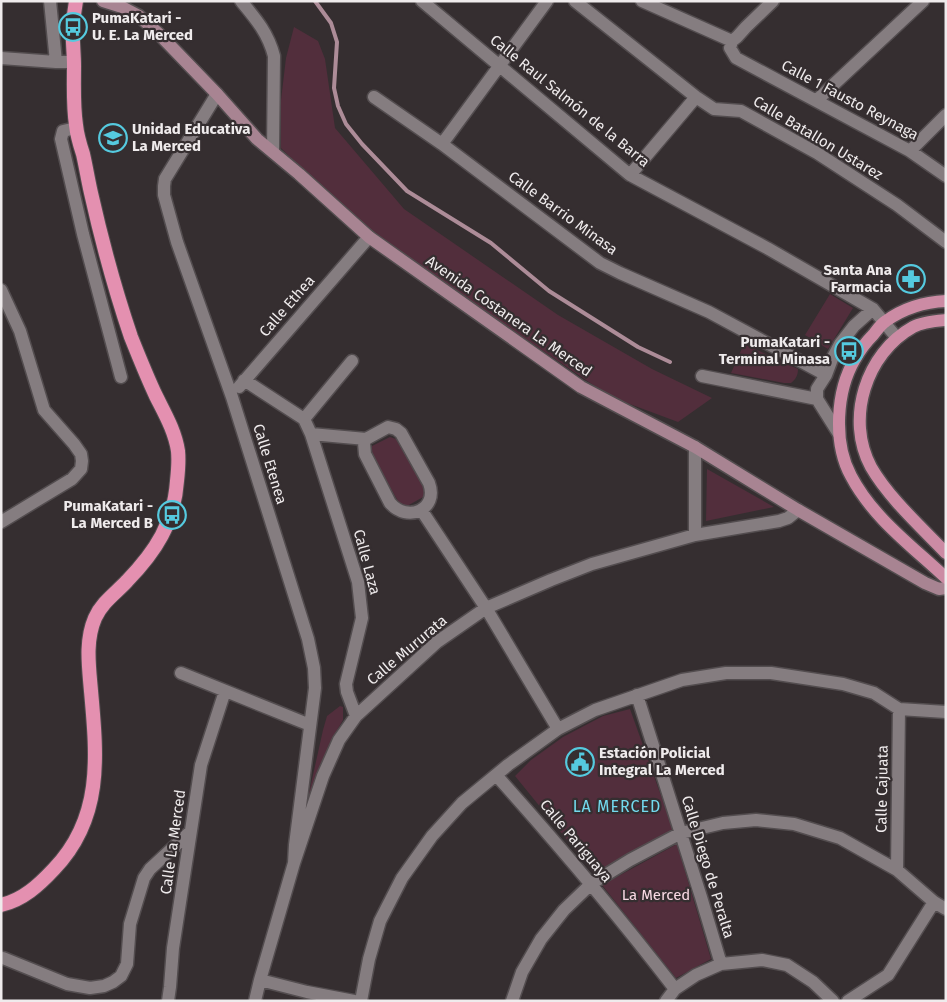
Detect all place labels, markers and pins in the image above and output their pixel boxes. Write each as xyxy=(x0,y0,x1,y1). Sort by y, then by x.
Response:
place label: PumaKatari - U. E. La Merced xyxy=(92,9,193,44)
bus stop icon: PumaKatari - U. E. La Merced xyxy=(58,12,88,42)
place label: Unidad Educativa La Merced xyxy=(132,120,250,155)
school or university icon: Unidad Educativa La Merced xyxy=(98,123,128,153)
place label: Santa Ana Farmacia xyxy=(823,261,892,296)
pharmacy icon: Santa Ana Farmacia xyxy=(896,264,926,294)
place label: PumaKatari - Terminal Minasa xyxy=(719,333,830,368)
bus stop icon: PumaKatari - Terminal Minasa xyxy=(834,336,864,366)
place label: PumaKatari - La Merced B xyxy=(64,497,153,532)
bus stop icon: PumaKatari - La Merced B xyxy=(157,500,187,530)
place label: Estación Policial Integral La Merced xyxy=(599,744,725,779)
public building icon: Estación Policial Integral La Merced xyxy=(565,747,595,777)

